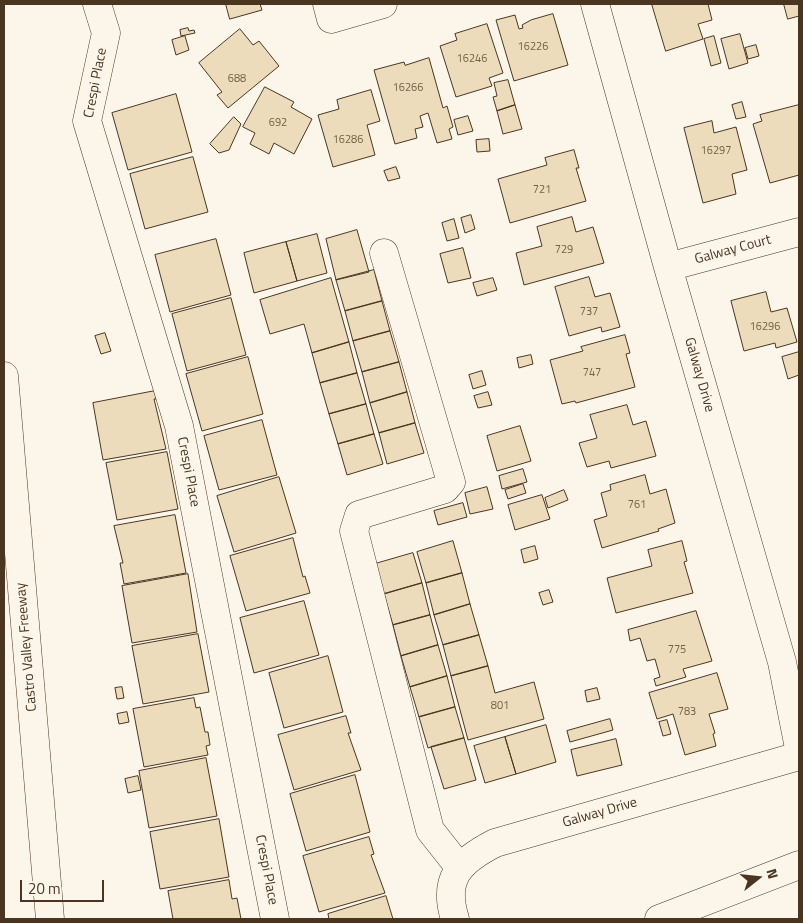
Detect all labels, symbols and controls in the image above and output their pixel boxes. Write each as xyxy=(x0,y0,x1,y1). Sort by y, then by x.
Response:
house number: 16226 xyxy=(518,40,548,54)
street label: Crespi Place xyxy=(81,47,111,119)
house number: 16246 xyxy=(457,52,487,66)
house number: 688 xyxy=(228,72,246,86)
house number: 16266 xyxy=(393,81,423,95)
house number: 692 xyxy=(269,116,287,130)
house number: 16286 xyxy=(333,133,363,147)
house number: 16297 xyxy=(701,144,731,158)
house number: 721 xyxy=(533,183,551,197)
street label: Galway Court xyxy=(693,232,773,268)
house number: 729 xyxy=(555,243,573,257)
house number: 737 xyxy=(580,305,598,319)
house number: 16296 xyxy=(750,320,780,334)
street label: Galway Drive xyxy=(680,336,718,414)
house number: 747 xyxy=(583,366,601,380)
street label: Crespi Place xyxy=(173,436,203,508)
house number: 761 xyxy=(628,498,646,512)
street label: Castro Valley Freeway xyxy=(13,582,41,712)
house number: 775 xyxy=(668,643,686,657)
house number: 801 xyxy=(491,699,509,713)
house number: 783 xyxy=(678,705,696,719)
street label: Galway Drive xyxy=(561,794,639,832)
street label: Crespi Place xyxy=(251,834,281,906)
north arrow xyxy=(733,853,783,903)
text: N xyxy=(761,866,784,881)
scale bar xyxy=(22,870,106,902)
text: 20 m xyxy=(28,877,61,900)

